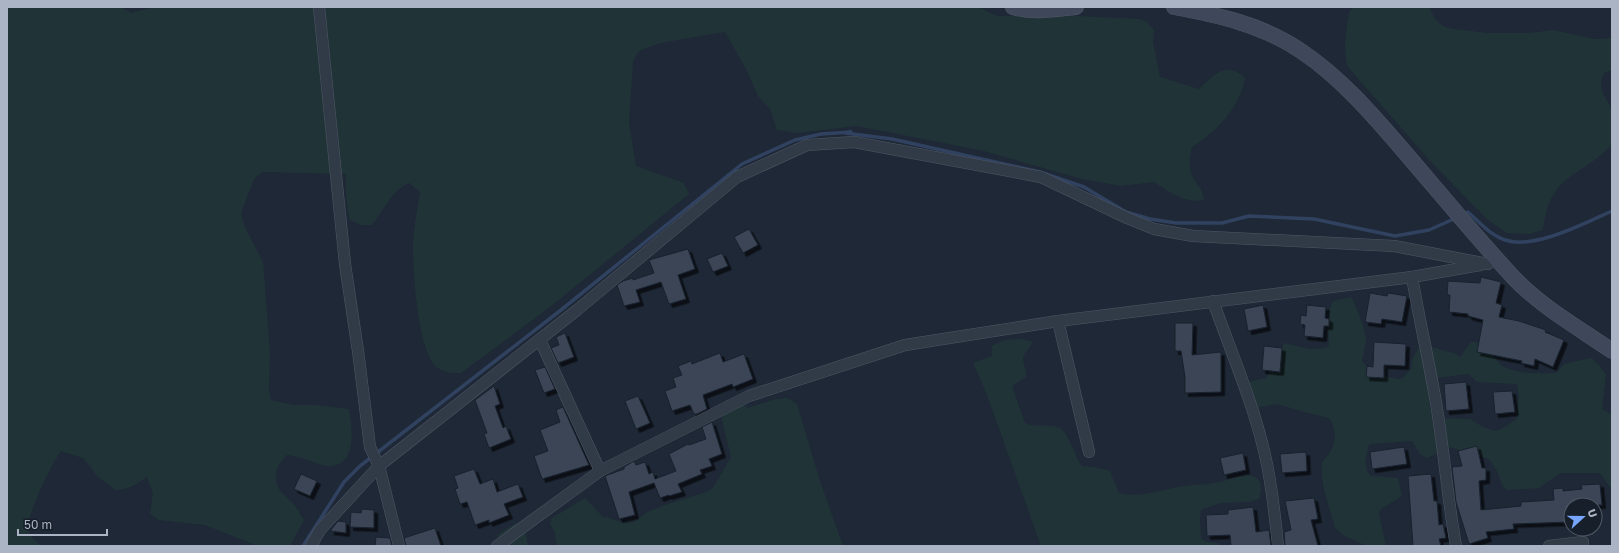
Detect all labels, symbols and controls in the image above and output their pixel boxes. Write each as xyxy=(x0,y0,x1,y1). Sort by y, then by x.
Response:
north arrow xyxy=(1563,497,1603,537)
text: U xyxy=(1585,507,1600,519)
scale bar xyxy=(18,511,107,537)
text: 50 m xyxy=(24,517,52,532)

